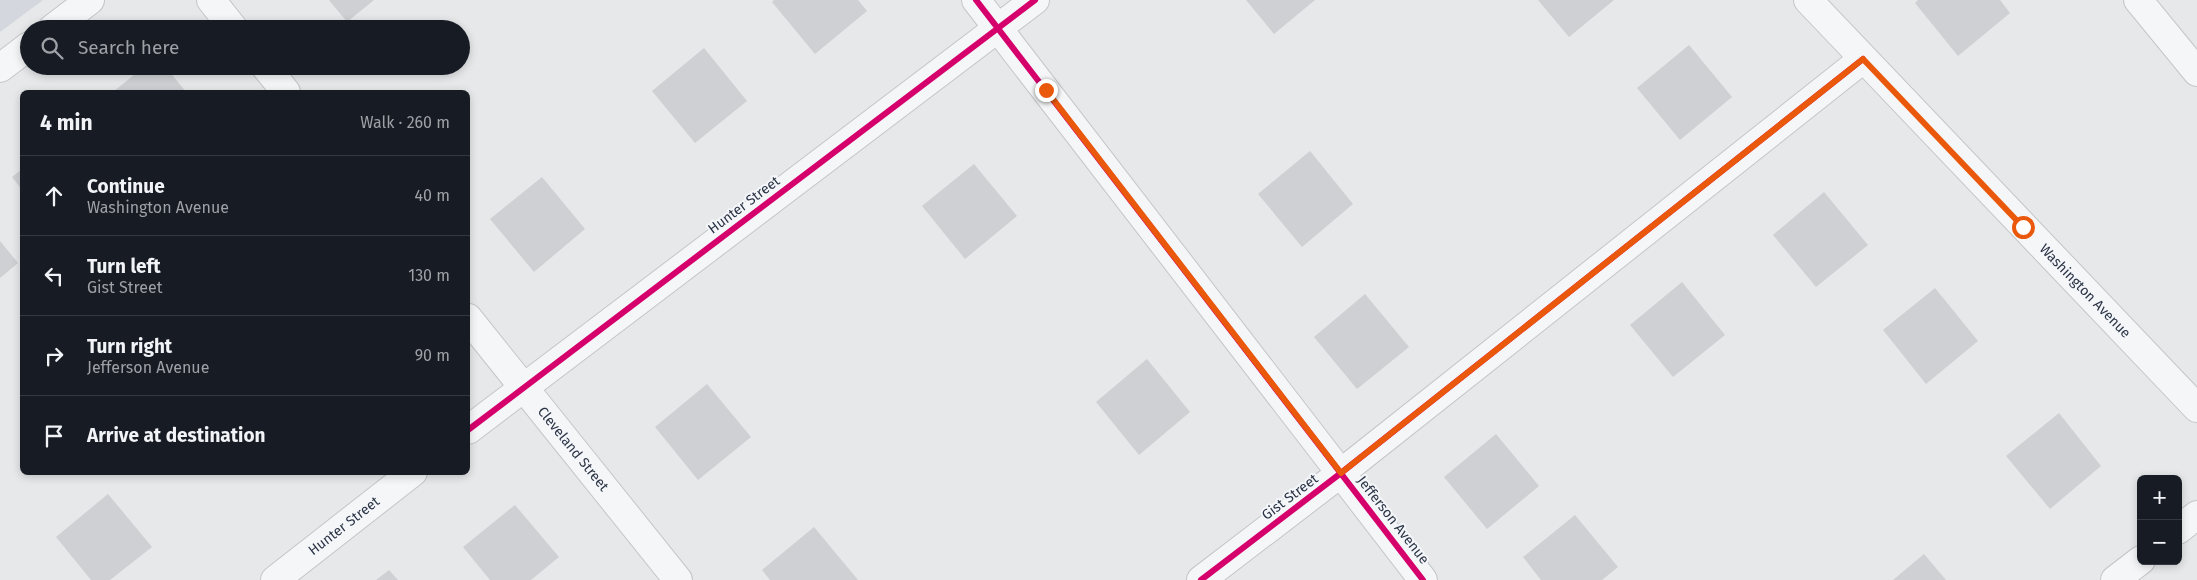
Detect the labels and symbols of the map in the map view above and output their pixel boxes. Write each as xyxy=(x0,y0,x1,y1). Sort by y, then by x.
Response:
route end xyxy=(1035,79,1058,102)
street label: Hunter Street xyxy=(705,172,784,238)
route start xyxy=(2012,216,2035,239)
street label: Washington Avenue xyxy=(2036,240,2134,342)
street label: Cleveland Street xyxy=(534,403,613,495)
street label: Gist Street xyxy=(1258,470,1322,524)
street label: Jefferson Avenue xyxy=(1353,473,1433,567)
street label: Hunter Street xyxy=(305,492,384,559)

